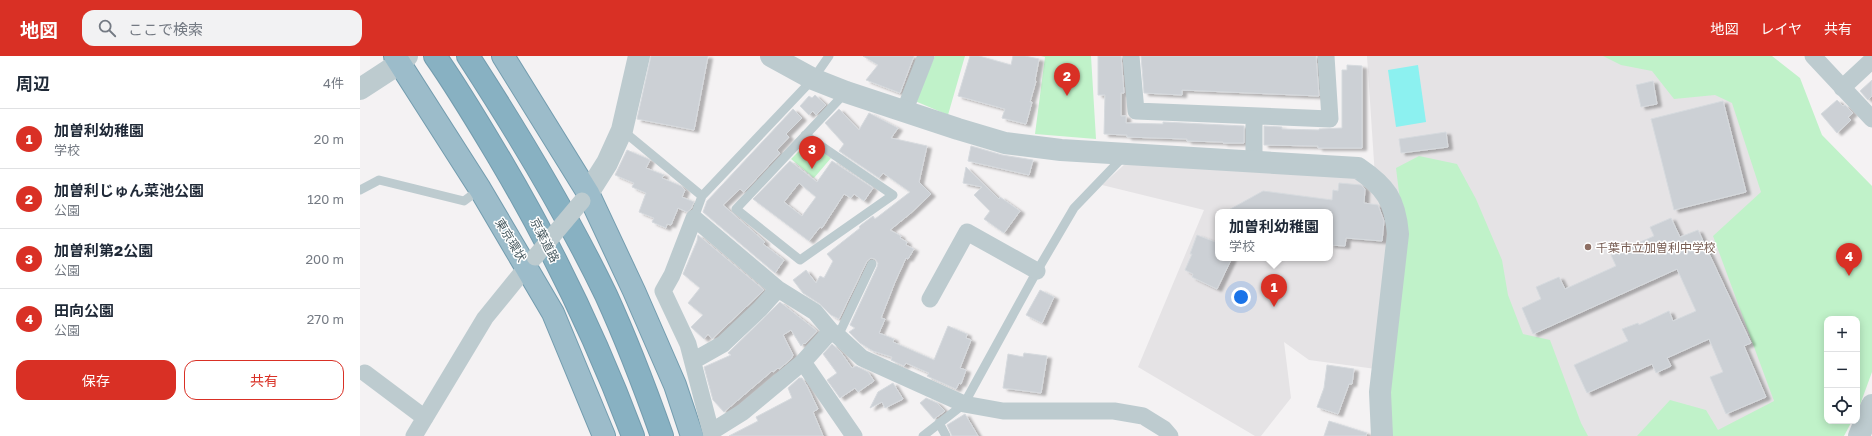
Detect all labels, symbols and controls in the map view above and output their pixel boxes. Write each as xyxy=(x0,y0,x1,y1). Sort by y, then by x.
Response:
search box xyxy=(82,10,362,46)
icon: search xyxy=(96,17,118,39)
text: 地図 xyxy=(20,18,58,41)
text: ここで検索 xyxy=(128,20,203,38)
text: 地図 xyxy=(1710,20,1738,37)
text: レイヤ xyxy=(1760,20,1802,37)
text: 共有 xyxy=(1824,20,1852,37)
pin: 2 xyxy=(1054,63,1080,96)
text: 周辺 xyxy=(16,73,50,94)
text: 4件 xyxy=(323,75,344,91)
text: 加曽利幼稚園 xyxy=(54,121,144,139)
text: 1 xyxy=(26,131,32,147)
text: 20 m xyxy=(314,131,344,147)
pin: 3 xyxy=(799,136,825,169)
text: 学校 xyxy=(54,142,80,158)
text: 加曽利じゅん菜池公園 xyxy=(54,181,204,199)
text: 2 xyxy=(25,191,33,207)
text: 120 m xyxy=(307,191,344,207)
text: 公園 xyxy=(54,202,80,218)
popup xyxy=(1215,209,1333,261)
street label: 京葉道路 xyxy=(527,215,563,265)
street label: 東京環状 xyxy=(492,216,530,264)
text: 加曽利幼稚園 xyxy=(1229,217,1319,235)
text: 学校 xyxy=(1229,238,1255,254)
place label: 千葉市立加曽利中学校 xyxy=(1596,240,1716,255)
text: 加曽利第2公園 xyxy=(54,241,153,259)
marker: 千葉市立加曽利中学校 xyxy=(1583,242,1593,252)
pin: 4 xyxy=(1836,243,1862,276)
text: 3 xyxy=(25,251,33,267)
text: 200 m xyxy=(306,251,344,267)
text: 公園 xyxy=(54,262,80,278)
pin: 1 xyxy=(1261,274,1287,307)
your location xyxy=(1231,287,1251,307)
text: 田向公園 xyxy=(54,301,114,319)
text: 4 xyxy=(25,311,33,327)
text: 270 m xyxy=(307,311,344,327)
map controls xyxy=(1824,316,1860,424)
button: + xyxy=(1824,316,1860,352)
text: 公園 xyxy=(54,322,80,338)
button: − xyxy=(1824,352,1860,388)
button: 保存 xyxy=(16,360,176,400)
button: 共有 xyxy=(184,360,344,400)
button: locate xyxy=(1824,388,1860,424)

